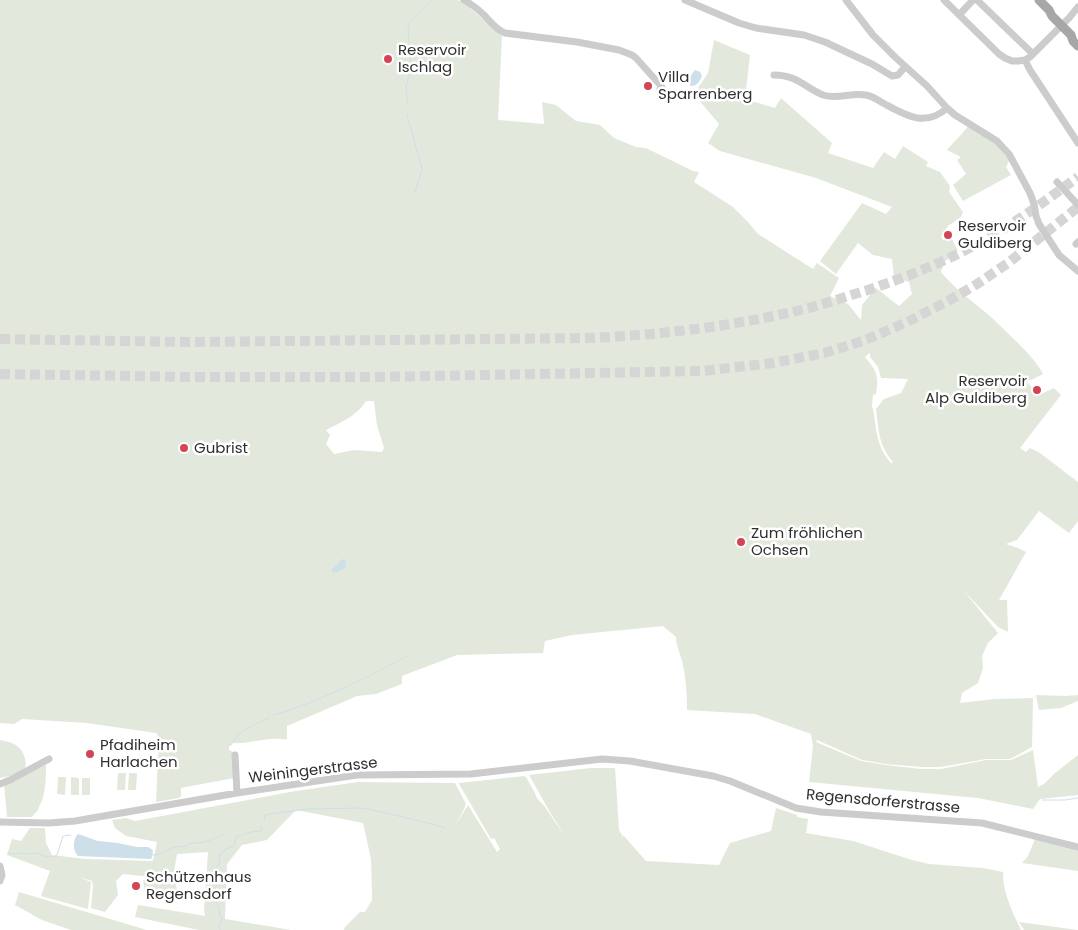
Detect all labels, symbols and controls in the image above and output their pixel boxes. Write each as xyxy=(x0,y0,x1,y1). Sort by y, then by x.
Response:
place label: Reservoir Ischlag xyxy=(398,39,467,77)
marker: Reservoir Ischlag xyxy=(382,53,394,65)
place label: Villa Sparrenberg xyxy=(658,66,752,104)
marker: Villa Sparrenberg xyxy=(642,80,654,92)
place label: Reservoir Guldiberg xyxy=(958,215,1032,253)
marker: Reservoir Guldiberg xyxy=(942,229,954,241)
place label: Reservoir Alp Guldiberg xyxy=(925,370,1027,408)
marker: Reservoir Alp Guldiberg xyxy=(1031,384,1043,396)
place label: Gubrist xyxy=(194,437,248,458)
marker: Gubrist xyxy=(178,442,190,454)
place label: Zum fröhlichen Ochsen xyxy=(751,522,863,560)
marker: Zum fröhlichen Ochsen xyxy=(735,536,747,548)
place label: Pfadiheim Harlachen xyxy=(100,734,178,772)
marker: Pfadiheim Harlachen xyxy=(84,748,96,760)
street label: Weiningerstrasse xyxy=(247,751,379,788)
street label: Regensdorferstrasse xyxy=(805,783,961,818)
place label: Schützenhaus Regensdorf xyxy=(146,866,252,904)
marker: Schützenhaus Regensdorf xyxy=(130,880,142,892)

